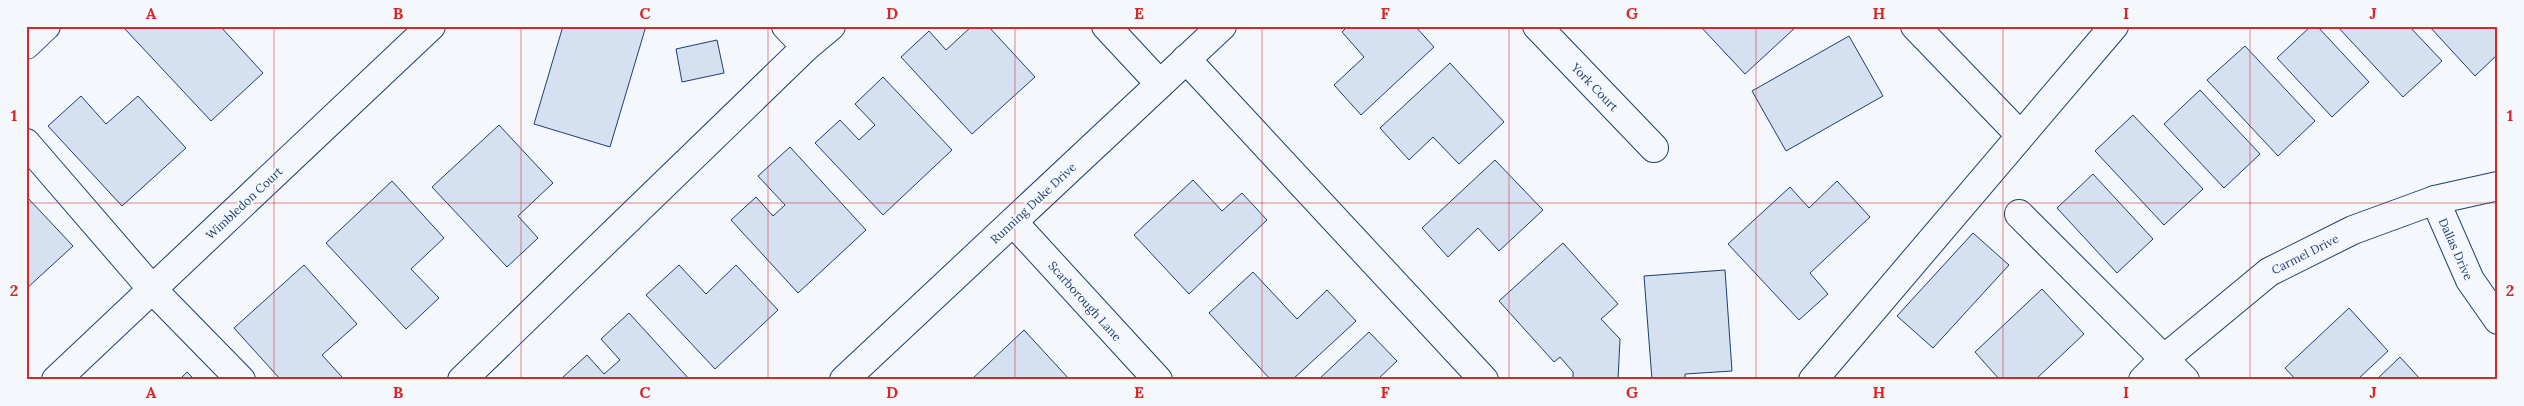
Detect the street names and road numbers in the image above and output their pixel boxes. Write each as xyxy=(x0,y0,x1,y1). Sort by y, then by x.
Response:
street label: York Court xyxy=(1568,59,1622,114)
street label: Running Duke Drive xyxy=(987,159,1079,247)
street label: Wimbledon Court xyxy=(202,163,286,242)
street label: Dallas Drive xyxy=(2436,216,2477,283)
street label: Carmel Drive xyxy=(2269,230,2342,277)
street label: Scarborough Lane xyxy=(1045,258,1125,344)

